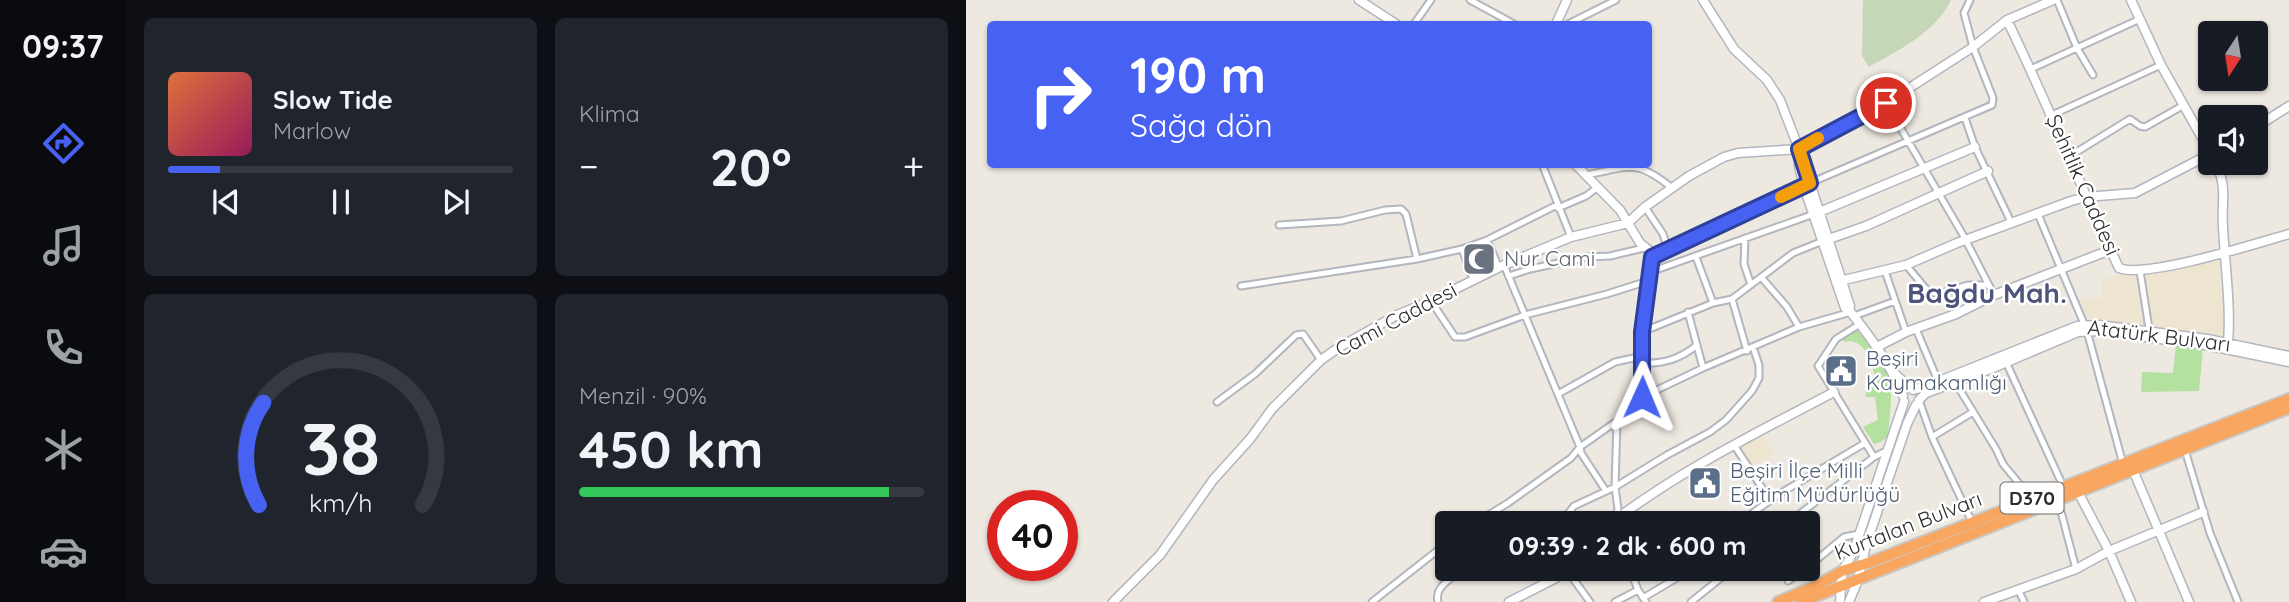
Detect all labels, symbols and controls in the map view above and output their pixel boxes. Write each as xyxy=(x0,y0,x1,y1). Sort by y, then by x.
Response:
north arrow xyxy=(2198,21,2268,91)
map controls xyxy=(2198,21,2268,175)
text: 09:37 xyxy=(22,26,104,66)
text: 190 m xyxy=(1130,44,1266,105)
icon: right xyxy=(1015,49,1106,140)
pin xyxy=(1856,73,1916,133)
text: Slow Tide xyxy=(273,83,393,116)
icon: arrive xyxy=(1867,84,1905,122)
text: Klima xyxy=(579,99,640,128)
text: Sağa dön xyxy=(1130,105,1273,145)
button: sound xyxy=(2198,105,2268,175)
street label: Şehitlik Caddesi xyxy=(2041,110,2127,259)
text: Marlow xyxy=(273,116,351,145)
icon: directions xyxy=(39,119,88,168)
text: 20° xyxy=(710,134,792,199)
text: − xyxy=(579,142,599,190)
text: + xyxy=(903,142,924,190)
icon: previous xyxy=(207,183,245,221)
icon: pause xyxy=(322,183,360,221)
icon: next xyxy=(437,183,475,221)
icon: music xyxy=(39,221,88,270)
mosque icon: Nur Cami xyxy=(1460,240,1498,278)
place label: Nur Cami xyxy=(1504,245,1595,271)
district label: Bağdu Mah. xyxy=(1907,275,2067,310)
street label: Cami Caddesi xyxy=(1330,276,1461,362)
street label: Atatürk Bulvarı xyxy=(2086,313,2232,357)
icon: phone xyxy=(39,323,88,372)
place label: Beşiri Kaymakamlığı xyxy=(1866,345,2007,395)
public building icon: Beşiri Kaymakamlığı xyxy=(1822,352,1860,390)
position arrow xyxy=(1605,360,1679,434)
text: Menzil · 90% xyxy=(579,381,707,410)
text: 38 xyxy=(301,402,380,493)
text: 450 km xyxy=(579,416,764,481)
icon: climate xyxy=(39,425,88,474)
place label: Beşiri İlçe Milli Eğitim Müdürlüğü xyxy=(1730,457,1900,507)
public building icon: Beşiri İlçe Milli Eğitim Müdürlüğü xyxy=(1686,464,1724,502)
road number: D370 xyxy=(2000,482,2064,513)
street label: Kurtalan Bulvarı xyxy=(1830,485,1985,565)
text: km/h xyxy=(309,487,372,518)
speed limit sign: 40 xyxy=(987,490,1078,581)
icon: car xyxy=(39,527,88,576)
text: 09:39 · 2 dk · 600 m xyxy=(1509,529,1746,562)

